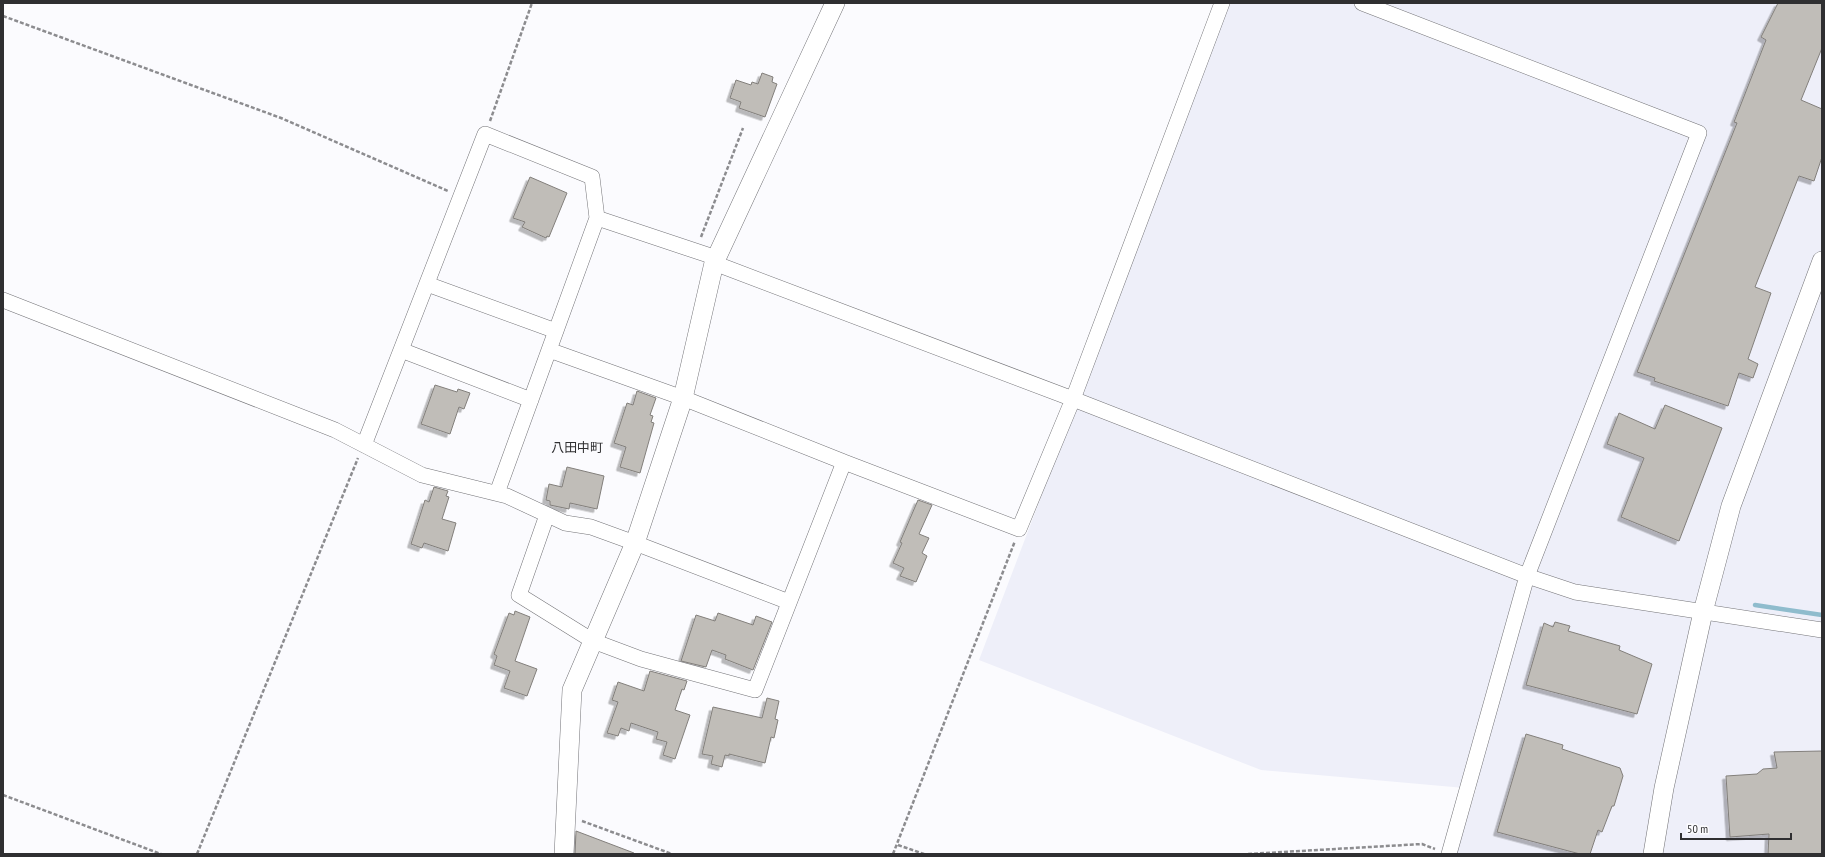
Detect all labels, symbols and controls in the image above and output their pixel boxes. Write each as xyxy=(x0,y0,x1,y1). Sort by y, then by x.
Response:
district label: 八田中町 xyxy=(551,439,603,456)
scale bar xyxy=(1681,815,1791,841)
text: 50 m xyxy=(1687,821,1708,836)

